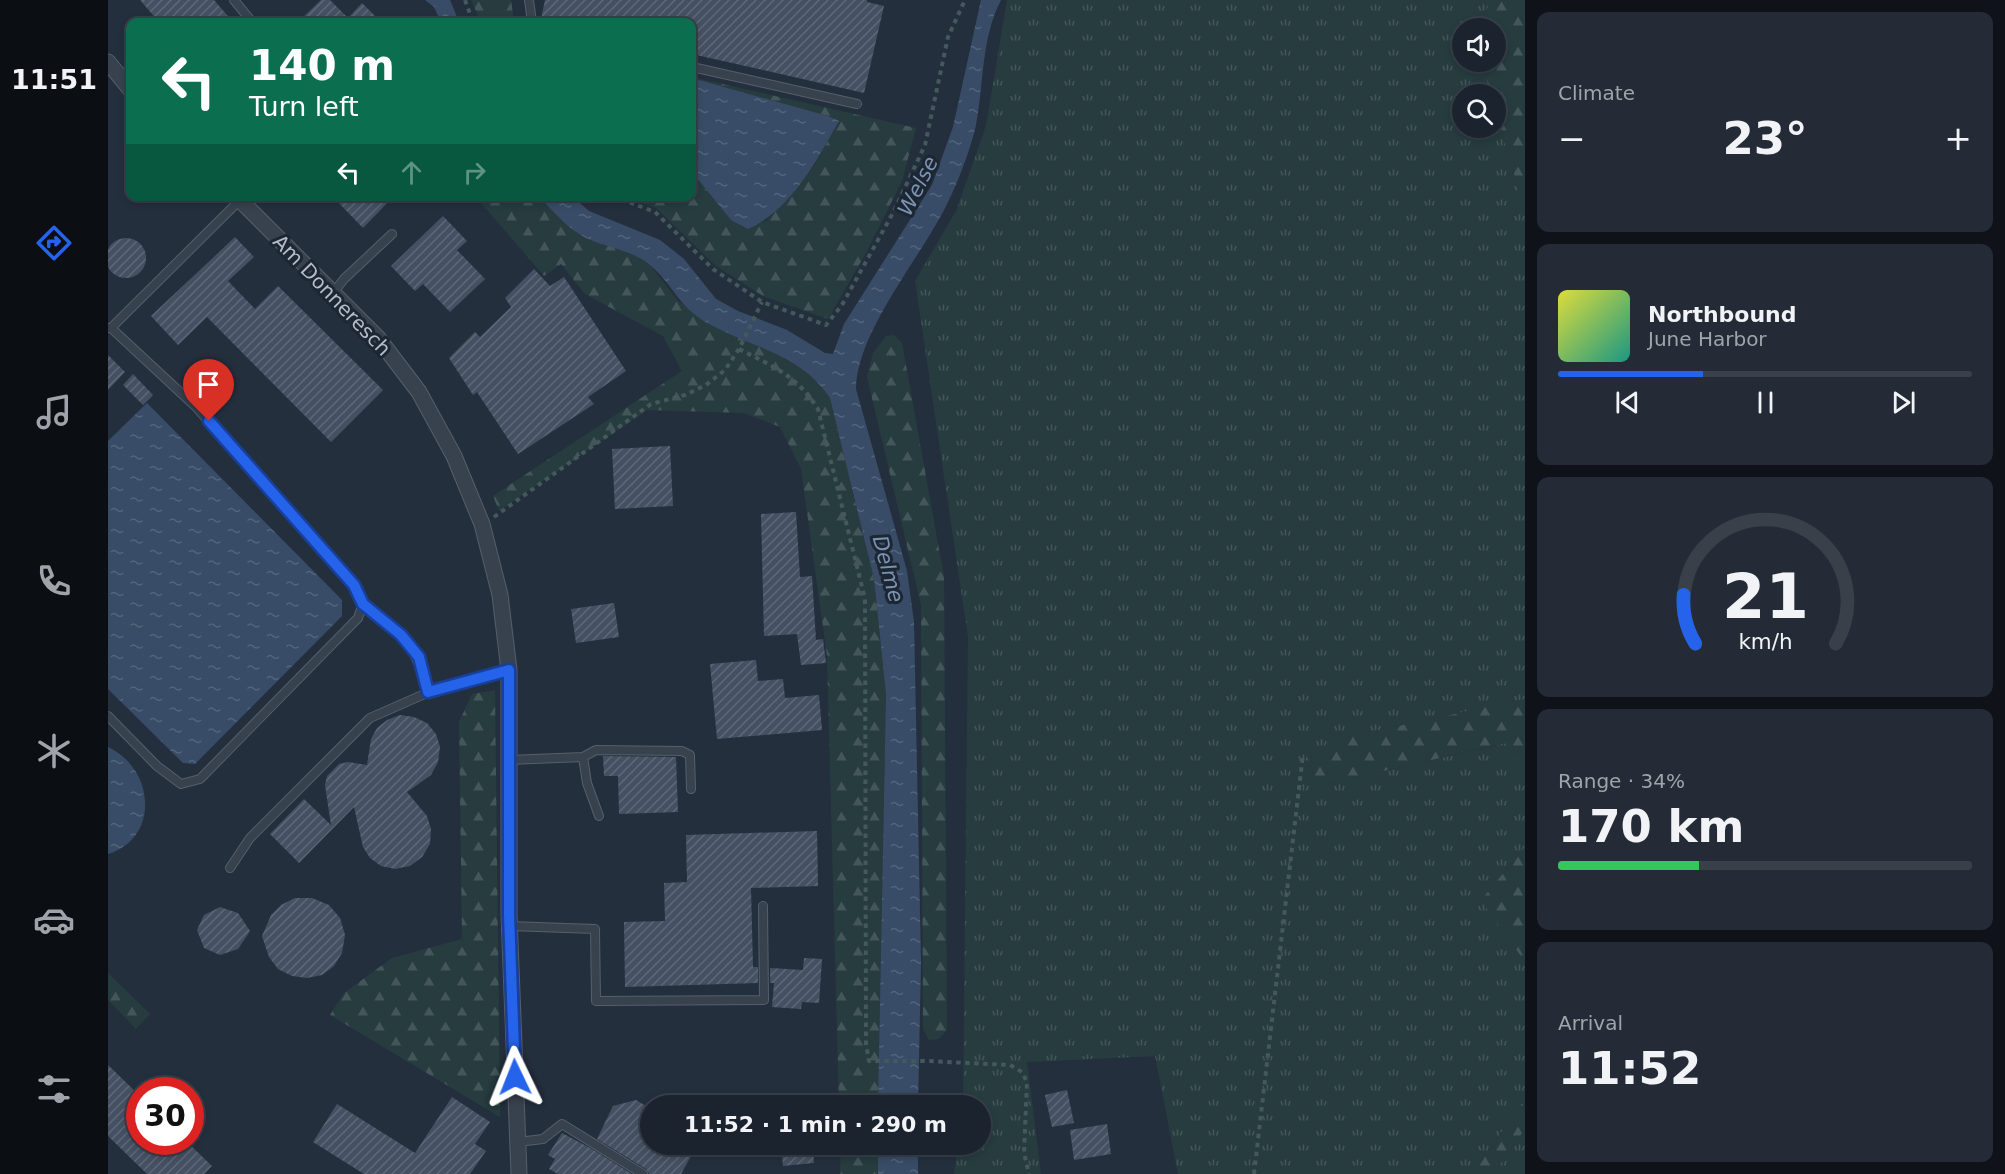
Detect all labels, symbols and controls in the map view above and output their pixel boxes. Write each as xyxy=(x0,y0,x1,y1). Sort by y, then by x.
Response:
map controls xyxy=(1452,18,1506,138)
button: sound xyxy=(1452,18,1506,72)
text: 140 m xyxy=(249,41,395,90)
icon: left xyxy=(150,42,228,120)
text: 11:51 xyxy=(11,64,97,95)
text: Climate xyxy=(1558,81,1635,105)
button: search xyxy=(1452,84,1506,138)
text: Turn left xyxy=(249,91,359,122)
text: 23° xyxy=(1722,112,1808,165)
text: − xyxy=(1558,119,1586,158)
text: + xyxy=(1944,119,1972,158)
water label: Welse xyxy=(893,152,943,220)
icon: left xyxy=(332,156,365,189)
icon: ahead xyxy=(395,156,428,189)
icon: right xyxy=(458,156,491,189)
icon: directions xyxy=(33,222,75,264)
street label: Am Donneresch xyxy=(268,229,396,361)
text: Northbound xyxy=(1648,302,1797,327)
text: June Harbor xyxy=(1648,327,1767,351)
pin xyxy=(183,359,234,421)
icon: arrive xyxy=(192,368,225,401)
icon: previous xyxy=(1611,386,1644,419)
icon: pause xyxy=(1749,386,1782,419)
icon: next xyxy=(1887,386,1920,419)
icon: music xyxy=(33,391,75,433)
water label: Delme xyxy=(868,533,908,605)
icon: phone xyxy=(33,560,75,602)
text: 21 xyxy=(1722,560,1808,633)
text: km/h xyxy=(1738,629,1792,654)
icon: climate xyxy=(33,730,75,772)
text: Range · 34% xyxy=(1558,769,1685,793)
text: 170 km xyxy=(1558,800,1744,853)
icon: car xyxy=(33,899,75,941)
text: Arrival xyxy=(1558,1011,1623,1035)
text: 11:52 xyxy=(1558,1042,1701,1095)
position arrow xyxy=(483,1045,547,1109)
icon: filters xyxy=(33,1068,75,1110)
speed limit sign: 30 xyxy=(126,1077,204,1155)
text: 11:52 · 1 min · 290 m xyxy=(684,1112,947,1137)

